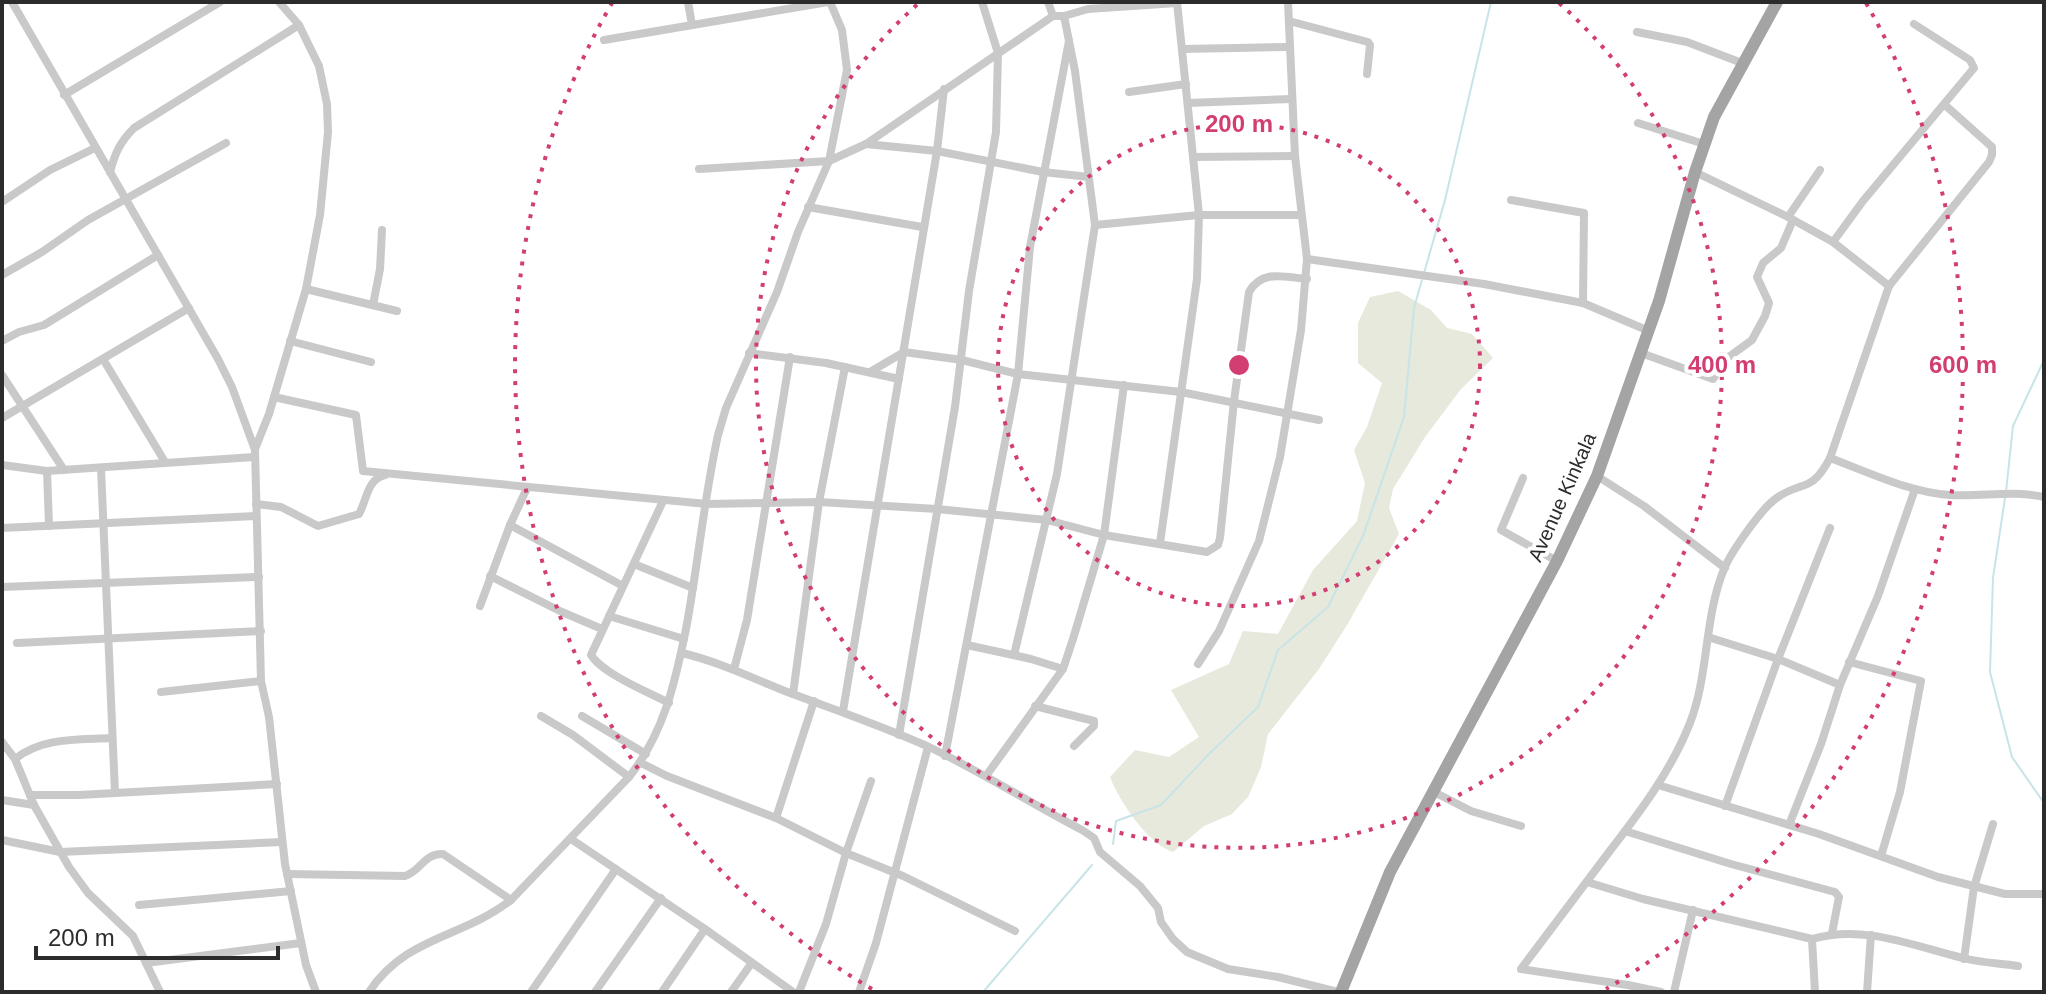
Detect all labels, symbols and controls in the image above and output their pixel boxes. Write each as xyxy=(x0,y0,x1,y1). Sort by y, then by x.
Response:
text: 200 m xyxy=(1205,110,1273,137)
centre of rings xyxy=(1225,351,1253,379)
text: 400 m xyxy=(1688,351,1756,378)
text: 600 m xyxy=(1929,351,1997,378)
street label: Avenue Kinkala xyxy=(1524,428,1601,565)
scale bar xyxy=(36,910,278,960)
text: 200 m xyxy=(48,924,115,951)

